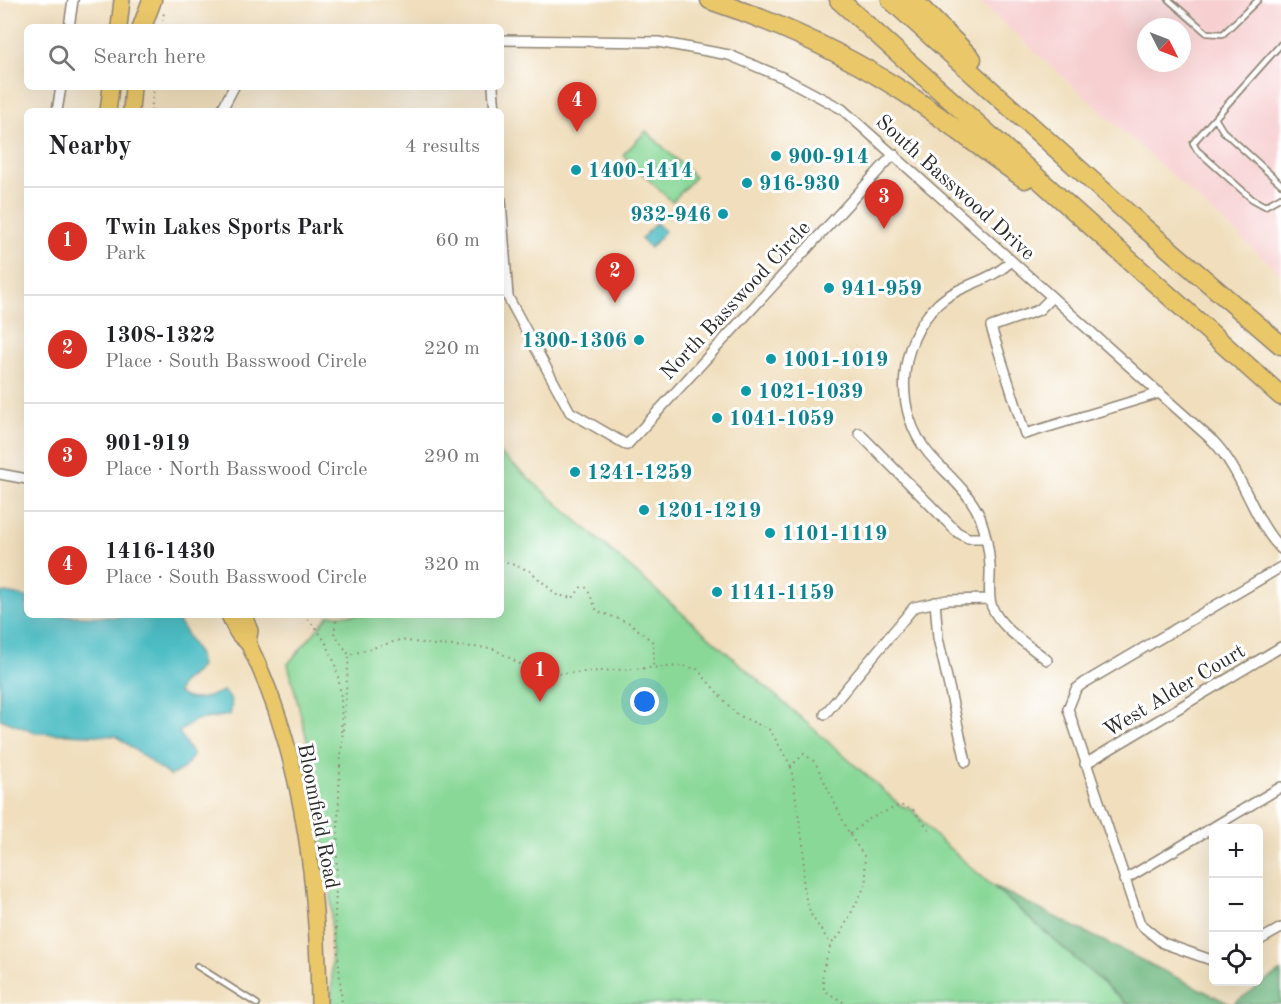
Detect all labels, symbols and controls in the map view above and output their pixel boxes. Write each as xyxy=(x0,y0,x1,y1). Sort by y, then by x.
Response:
north arrow xyxy=(1137,18,1191,72)
search box xyxy=(24,24,504,90)
icon: search xyxy=(45,41,78,74)
text: Search here xyxy=(93,46,206,68)
pin: 4 xyxy=(558,82,596,132)
street label: South Basswood Drive xyxy=(871,111,1038,265)
text: Nearby xyxy=(48,134,132,160)
text: 4 results xyxy=(405,137,480,157)
place label: 900-914 xyxy=(788,147,869,168)
marker: 900-914 xyxy=(769,149,783,163)
place label: 1400-1414 xyxy=(588,161,693,182)
marker: 1400-1414 xyxy=(569,163,583,177)
place label: 916-930 xyxy=(759,174,840,195)
marker: 916-930 xyxy=(740,176,754,190)
pin: 3 xyxy=(864,180,904,229)
place label: 932-946 xyxy=(630,205,711,226)
marker: 932-946 xyxy=(716,207,730,221)
text: Twin Lakes Sports Park xyxy=(105,217,344,239)
street label: North Basswood Circle xyxy=(657,218,815,385)
text: 1 xyxy=(62,231,73,251)
text: 60 m xyxy=(435,231,480,251)
text: Park xyxy=(105,244,146,264)
pin: 2 xyxy=(596,254,634,303)
place label: 941-959 xyxy=(841,279,922,300)
marker: 941-959 xyxy=(822,281,836,295)
text: 1308-1322 xyxy=(105,325,215,347)
place label: 1300-1306 xyxy=(522,331,627,352)
marker: 1300-1306 xyxy=(632,333,646,347)
text: 2 xyxy=(62,339,73,359)
text: 220 m xyxy=(424,339,480,359)
place label: 1001-1019 xyxy=(783,350,888,371)
text: Place · South Basswood Circle xyxy=(105,352,367,372)
marker: 1001-1019 xyxy=(764,352,778,366)
place label: 1021-1039 xyxy=(758,382,863,403)
marker: 1021-1039 xyxy=(739,384,753,398)
place label: 1041-1059 xyxy=(729,409,834,430)
marker: 1041-1059 xyxy=(710,411,724,425)
text: 901-919 xyxy=(105,433,190,455)
text: 3 xyxy=(62,447,73,467)
text: 290 m xyxy=(424,447,480,467)
text: Place · North Basswood Circle xyxy=(105,460,367,480)
place label: 1241-1259 xyxy=(587,463,692,484)
marker: 1241-1259 xyxy=(568,465,582,479)
place label: 1201-1219 xyxy=(656,501,761,522)
marker: 1201-1219 xyxy=(637,503,651,517)
place label: 1101-1119 xyxy=(782,524,887,545)
marker: 1101-1119 xyxy=(763,526,777,540)
text: 1416-1430 xyxy=(105,541,215,563)
text: 4 xyxy=(62,555,73,575)
text: 320 m xyxy=(424,555,480,575)
text: Place · South Basswood Circle xyxy=(105,568,367,588)
place label: 1141-1159 xyxy=(729,583,834,604)
marker: 1141-1159 xyxy=(710,585,724,599)
street label: West Alder Court xyxy=(1100,641,1249,742)
pin: 1 xyxy=(520,652,560,702)
your location xyxy=(630,687,659,716)
street label: Bloomfield Road xyxy=(293,742,342,891)
map controls xyxy=(1209,824,1263,986)
button: + xyxy=(1209,824,1263,878)
button: − xyxy=(1209,878,1263,932)
button: locate xyxy=(1209,932,1263,986)

